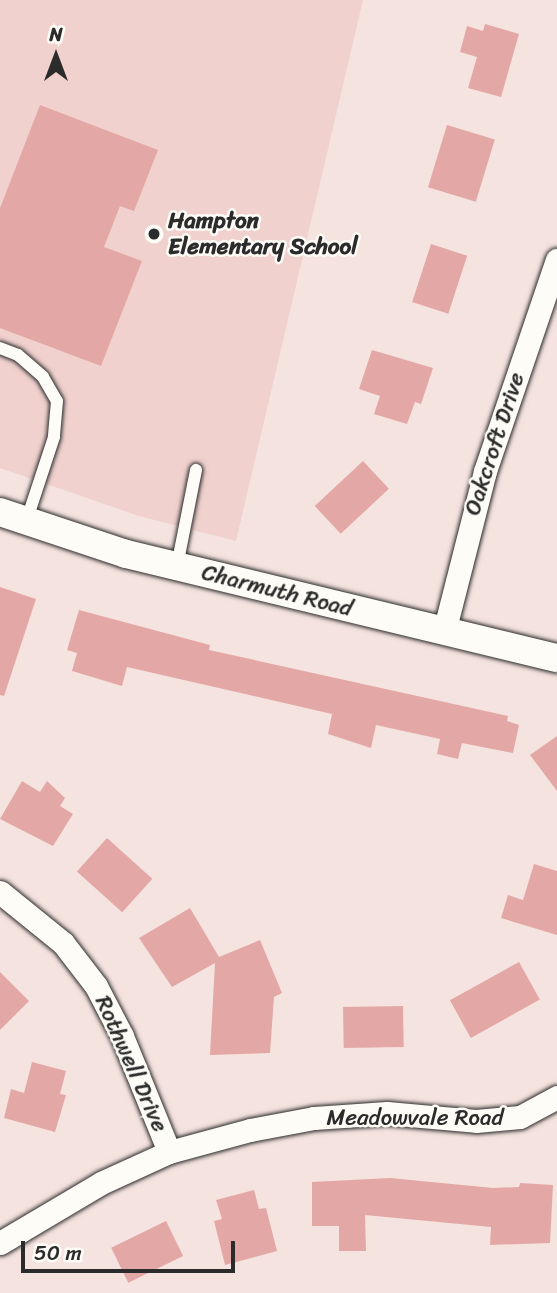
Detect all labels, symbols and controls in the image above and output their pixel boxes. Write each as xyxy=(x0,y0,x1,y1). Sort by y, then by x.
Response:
text: N xyxy=(49,18,63,51)
north arrow xyxy=(21,21,91,91)
place label: Hampton Elementary School xyxy=(168,207,358,261)
marker: Hampton Elementary School xyxy=(146,226,162,242)
street label: Oakcroft Drive xyxy=(459,369,531,519)
street label: Charmuth Road xyxy=(199,559,355,623)
street label: Rothwell Drive xyxy=(89,991,173,1137)
street label: Meadowvale Road xyxy=(326,1104,504,1132)
scale bar xyxy=(24,1226,238,1270)
text: 50 m xyxy=(34,1234,82,1272)

